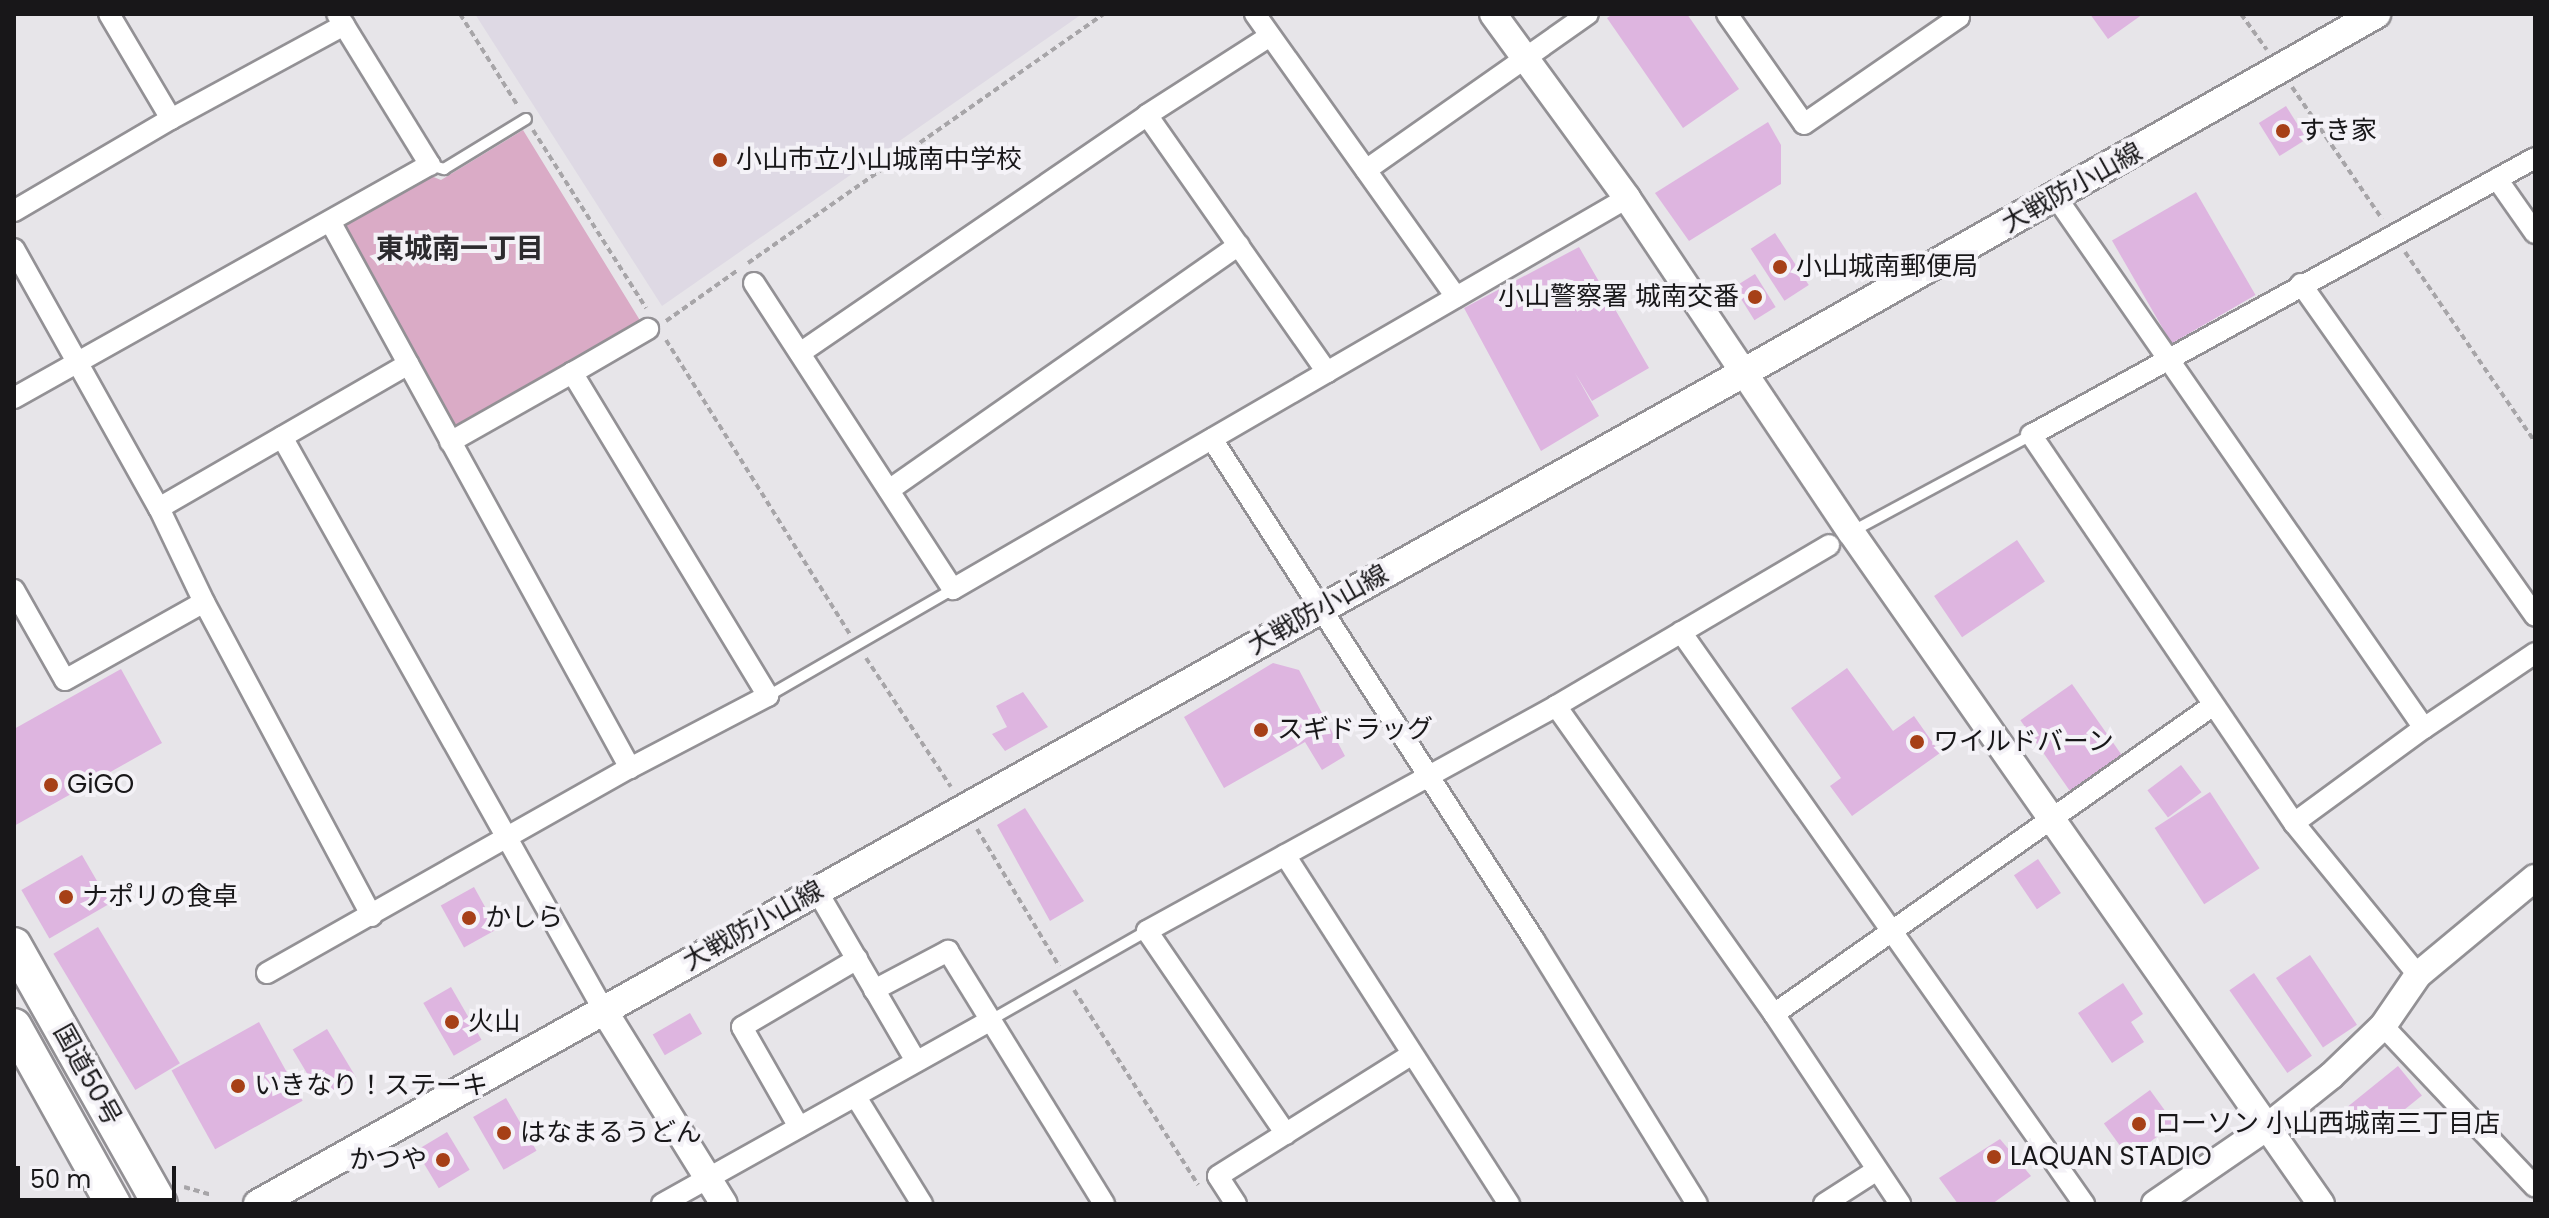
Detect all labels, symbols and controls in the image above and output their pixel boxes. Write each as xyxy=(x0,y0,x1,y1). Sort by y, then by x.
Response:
place label: すき家 xyxy=(2299,115,2377,147)
marker: すき家 xyxy=(2274,122,2292,140)
street label: 大戦防小山線 xyxy=(1996,137,2148,239)
place label: 小山市立小山城南中学校 xyxy=(736,144,1022,176)
marker: 小山市立小山城南中学校 xyxy=(711,151,729,169)
district label: 東城南一丁目 xyxy=(376,232,544,266)
place label: 小山城南郵便局 xyxy=(1796,251,1978,283)
marker: 小山城南郵便局 xyxy=(1771,258,1789,276)
place label: 小山警察署 城南交番 xyxy=(1498,281,1739,313)
marker: 小山警察署 城南交番 xyxy=(1746,288,1764,306)
street label: 大戦防小山線 xyxy=(1242,559,1394,661)
place label: スギドラッグ xyxy=(1277,714,1433,746)
marker: スギドラッグ xyxy=(1252,721,1270,739)
place label: ワイルドバーン xyxy=(1933,726,2115,758)
marker: ワイルドバーン xyxy=(1908,733,1926,751)
place label: GiGO xyxy=(67,769,134,801)
marker: GiGO xyxy=(42,776,60,794)
street label: 大戦防小山線 xyxy=(677,875,829,977)
place label: ナポリの食卓 xyxy=(82,881,238,913)
marker: ナポリの食卓 xyxy=(57,888,75,906)
place label: かしら xyxy=(485,902,563,934)
marker: かしら xyxy=(460,909,478,927)
place label: 火山 xyxy=(468,1006,520,1038)
marker: 火山 xyxy=(443,1013,461,1031)
street label: 国道50号 xyxy=(47,1019,127,1131)
place label: いきなり！ステーキ xyxy=(254,1070,488,1102)
marker: いきなり！ステーキ xyxy=(229,1077,247,1095)
place label: ローソン 小山西城南三丁目店 xyxy=(2155,1108,2500,1140)
marker: ローソン 小山西城南三丁目店 xyxy=(2130,1115,2148,1133)
place label: はなまるうどん xyxy=(520,1117,702,1149)
marker: はなまるうどん xyxy=(495,1124,513,1142)
place label: LAQUAN STADIO xyxy=(2010,1141,2212,1173)
place label: かつや xyxy=(349,1144,427,1176)
marker: LAQUAN STADIO xyxy=(1985,1148,2003,1166)
scale bar xyxy=(20,1150,180,1200)
marker: かつや xyxy=(434,1151,452,1169)
text: 50 m xyxy=(30,1163,91,1196)

